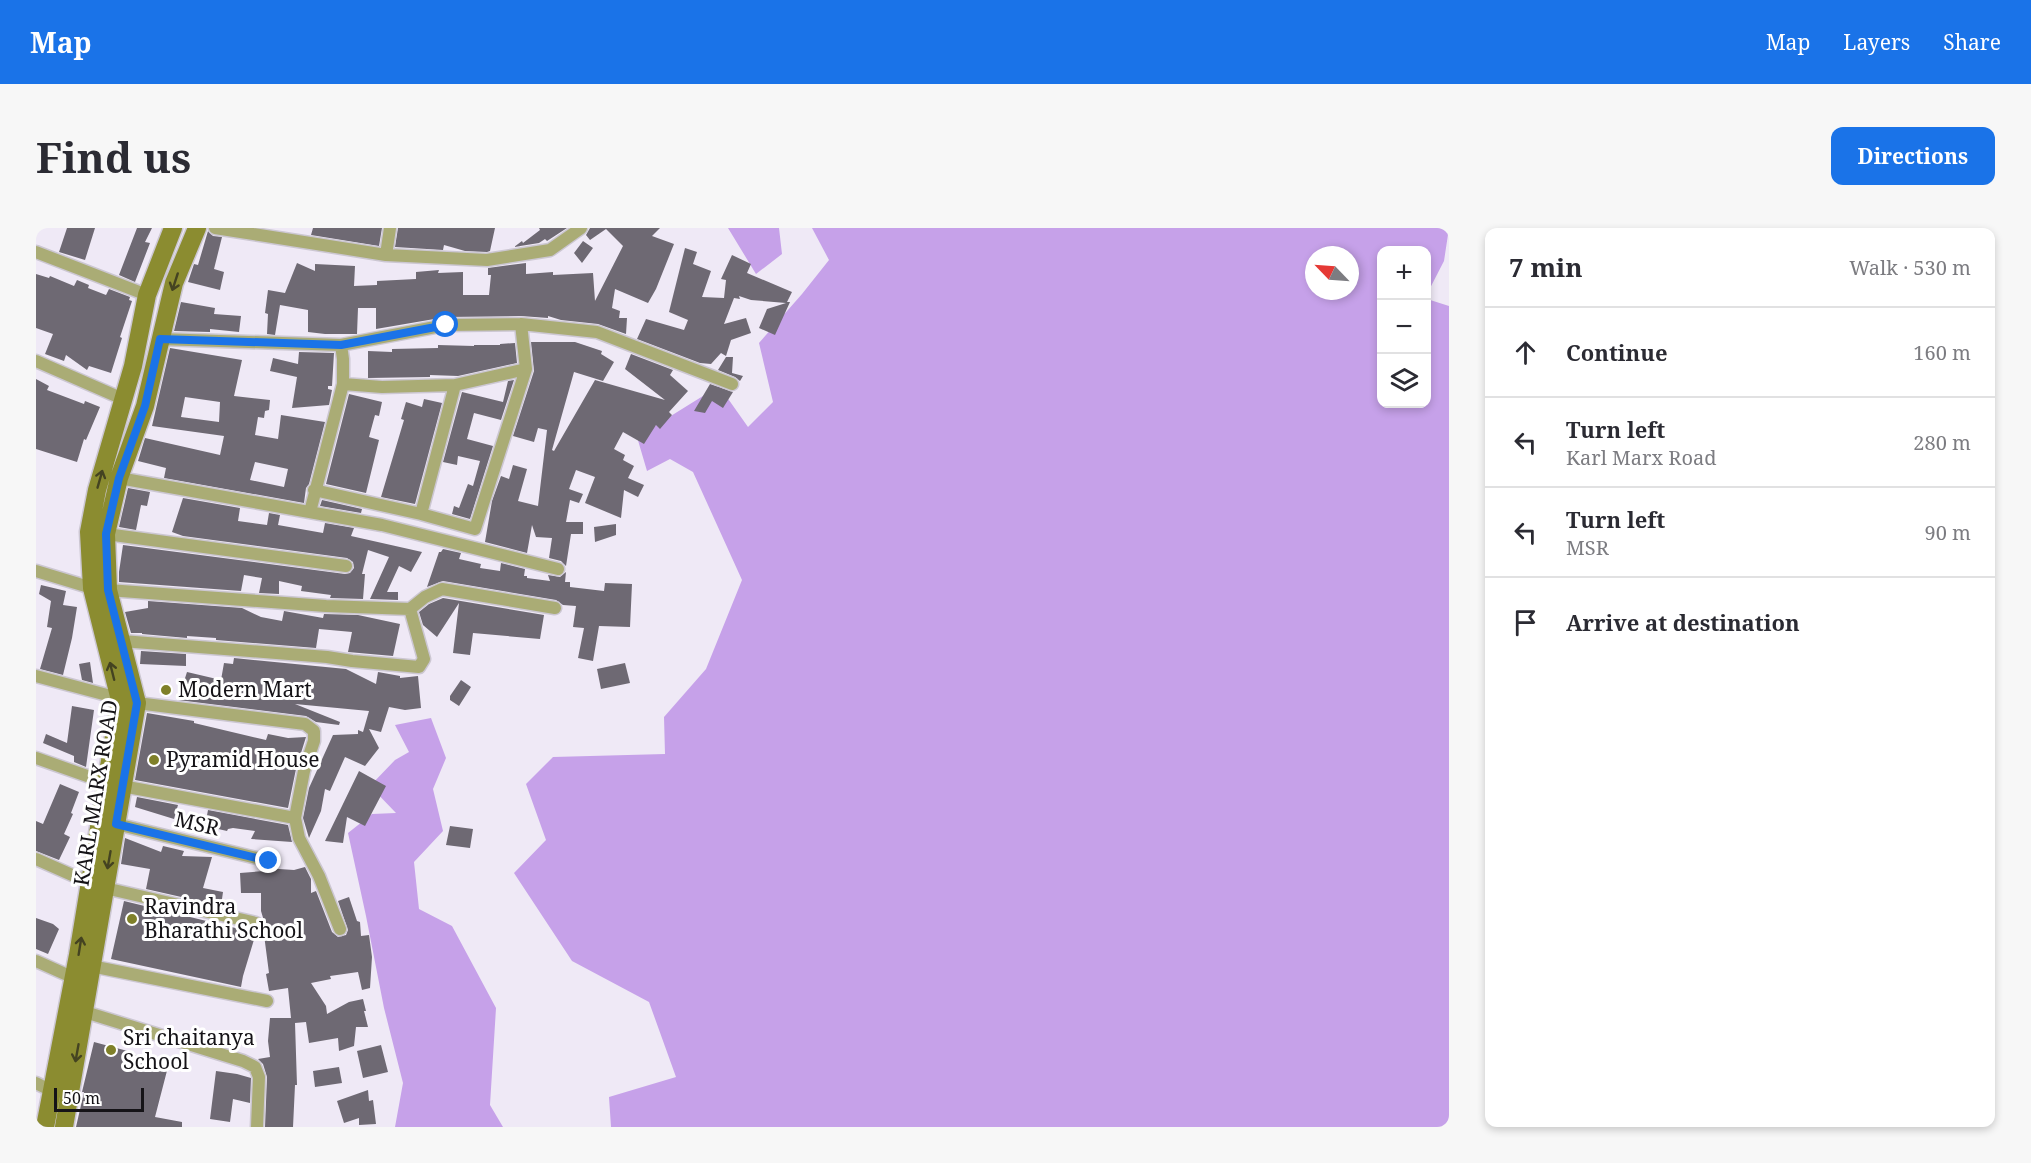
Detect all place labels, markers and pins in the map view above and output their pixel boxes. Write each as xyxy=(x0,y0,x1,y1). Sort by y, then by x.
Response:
place label: Modern Mart xyxy=(178,675,312,703)
marker: Modern Mart xyxy=(159,683,173,697)
place label: Pyramid House xyxy=(166,745,320,773)
marker: Pyramid House xyxy=(147,753,161,767)
place label: Ravindra Bharathi School xyxy=(144,892,303,944)
marker: Ravindra Bharathi School xyxy=(125,912,139,926)
place label: Sri chaitanya School xyxy=(123,1023,255,1075)
marker: Sri chaitanya School xyxy=(104,1043,118,1057)

